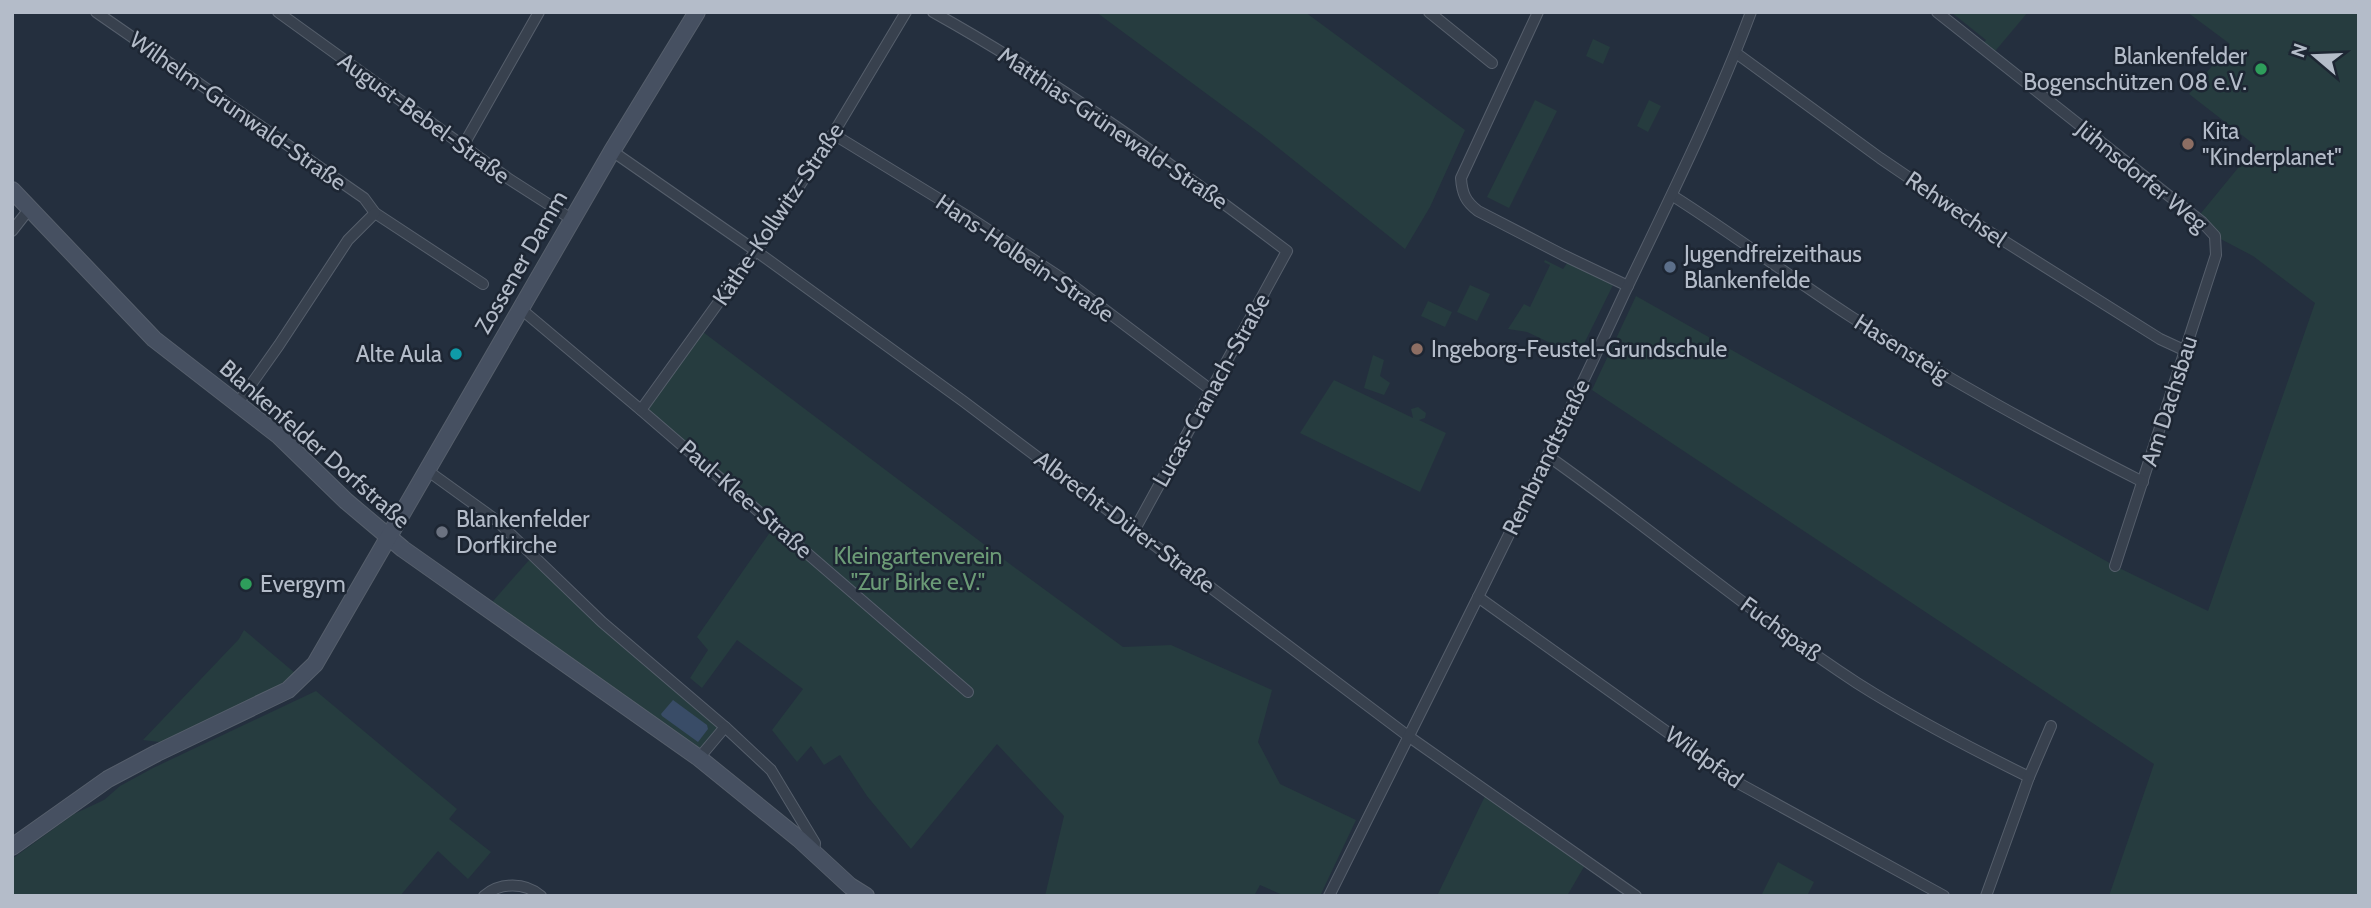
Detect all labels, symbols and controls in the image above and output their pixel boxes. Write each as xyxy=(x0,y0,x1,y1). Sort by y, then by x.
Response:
north arrow xyxy=(2280,21,2350,91)
street label: Wilhelm-Grunwald-Straße xyxy=(124,26,352,197)
street label: Matthias-Grünewald-Straße xyxy=(993,41,1233,215)
text: N xyxy=(2286,41,2312,61)
place label: Blankenfelder Bogenschützen 08 e.V. xyxy=(2023,42,2248,96)
street label: August-Bebel-Straße xyxy=(333,46,515,190)
marker: Blankenfelder Bogenschützen 08 e.V. xyxy=(2253,61,2269,77)
street label: Jühnsdorfer Weg xyxy=(2070,114,2214,238)
street label: Käthe-Kollwitz-Straße xyxy=(706,117,850,311)
place label: Kita "Kinderplanet" xyxy=(2202,117,2342,171)
marker: Kita "Kinderplanet" xyxy=(2180,136,2196,152)
street label: Rehwechsel xyxy=(1900,165,2012,253)
street label: Zossener Damm xyxy=(469,186,573,338)
street label: Hans-Holbein-Straße xyxy=(931,188,1120,328)
place label: Jugendfreizeithaus Blankenfelde xyxy=(1683,240,1862,294)
marker: Jugendfreizeithaus Blankenfelde xyxy=(1662,259,1678,275)
street label: Lucas-Cranach-Straße xyxy=(1146,288,1276,491)
street label: Hasensteig xyxy=(1849,308,1955,388)
street label: Am Dachsbau xyxy=(2135,332,2203,470)
place label: Ingeborg-Feustel-Grundschule xyxy=(1431,335,1728,363)
place label: Alte Aula xyxy=(356,340,442,368)
marker: Ingeborg-Feustel-Grundschule xyxy=(1409,341,1425,357)
marker: Alte Aula xyxy=(448,346,464,362)
street label: Blankenfelder Dorfstraße xyxy=(214,354,416,534)
street label: Rembrandtstraße xyxy=(1496,374,1596,540)
street label: Paul-Klee-Straße xyxy=(674,434,818,564)
street label: Albrecht-Dürer-Straße xyxy=(1029,445,1221,599)
place label: Blankenfelder Dorfkirche xyxy=(456,505,590,559)
marker: Blankenfelder Dorfkirche xyxy=(434,524,450,540)
park label: Kleingartenverein "Zur Birke e.V." xyxy=(834,542,1002,596)
place label: Evergym xyxy=(260,570,346,598)
marker: Evergym xyxy=(238,576,254,592)
street label: Fuchspaß xyxy=(1735,590,1827,668)
street label: Wildpfad xyxy=(1660,720,1748,794)

